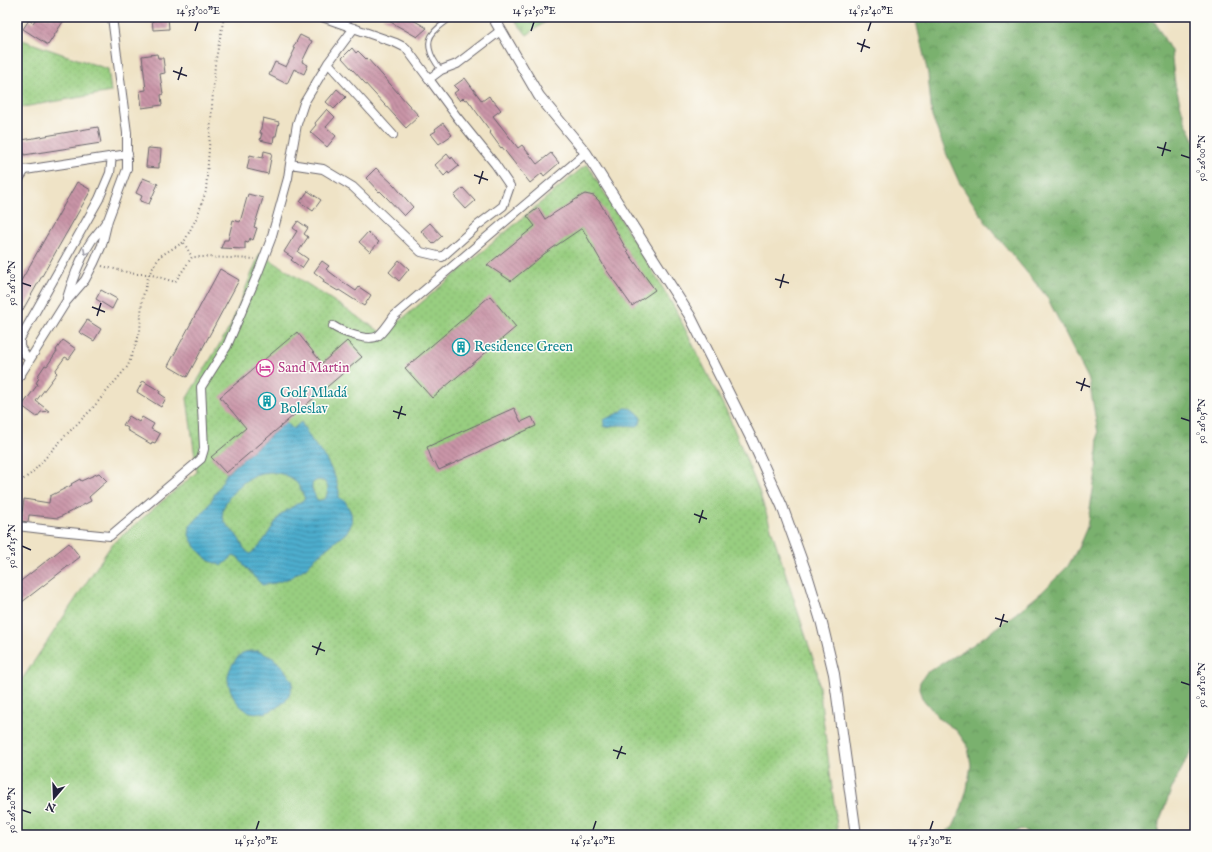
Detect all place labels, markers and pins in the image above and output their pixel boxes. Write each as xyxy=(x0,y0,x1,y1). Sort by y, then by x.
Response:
building icon: Residence Green xyxy=(451,337,471,357)
place label: Residence Green xyxy=(474,338,574,356)
hotel icon: Sand Martin xyxy=(255,358,275,378)
place label: Sand Martin xyxy=(278,359,350,377)
place label: Golf Mladá Boleslav xyxy=(280,384,348,418)
building icon: Golf Mladá Boleslav xyxy=(257,391,277,411)

